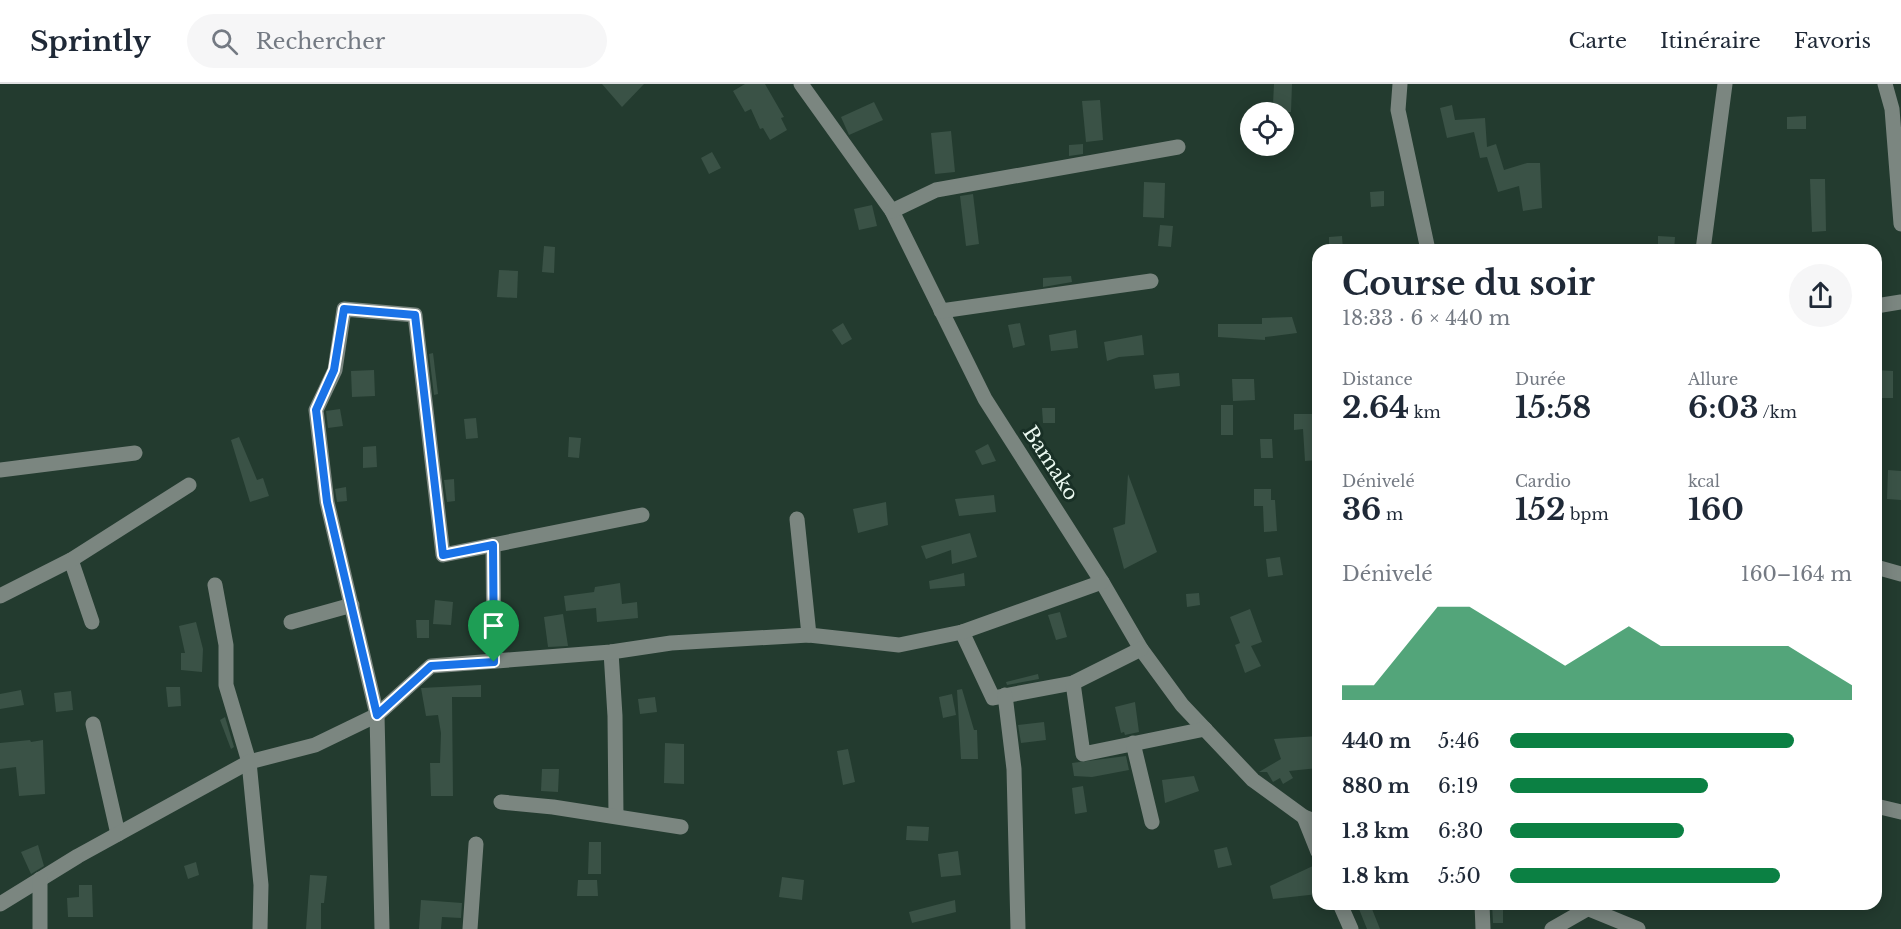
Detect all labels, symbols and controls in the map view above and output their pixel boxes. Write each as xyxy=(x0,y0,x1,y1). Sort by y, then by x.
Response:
search box xyxy=(187,14,607,68)
text: Sprintly xyxy=(30,24,151,59)
icon: search xyxy=(208,25,241,58)
text: Rechercher xyxy=(256,28,385,55)
text: Carte xyxy=(1569,28,1627,54)
text: Itinéraire xyxy=(1660,28,1761,54)
text: Favoris xyxy=(1794,28,1871,54)
map controls xyxy=(1240,102,1294,156)
button: locate xyxy=(1240,102,1294,156)
text: Course du soir xyxy=(1342,263,1595,304)
button: share xyxy=(1789,264,1852,327)
text: 18:33 · 6 × 440 m xyxy=(1342,306,1510,330)
text: Distance xyxy=(1342,369,1413,389)
text: Durée xyxy=(1515,369,1566,389)
text: Allure xyxy=(1688,369,1738,389)
text: 2.64 xyxy=(1342,389,1409,426)
text: 15:58 xyxy=(1515,389,1591,426)
text: 6:03 xyxy=(1688,389,1759,426)
text: km xyxy=(1409,402,1441,422)
text: /km xyxy=(1759,402,1797,422)
street label: Bamako xyxy=(1018,421,1084,505)
text: Dénivelé xyxy=(1342,471,1415,491)
text: Cardio xyxy=(1515,471,1571,491)
text: kcal xyxy=(1688,471,1720,491)
text: 36 xyxy=(1342,491,1381,528)
text: 152 xyxy=(1515,491,1565,528)
text: 160 xyxy=(1688,491,1744,528)
text: m xyxy=(1381,504,1403,524)
text: bpm xyxy=(1565,504,1609,524)
text: Dénivelé xyxy=(1342,562,1433,586)
text: 160–164 m xyxy=(1741,562,1852,586)
pin xyxy=(468,600,519,662)
icon: arrive xyxy=(477,609,510,642)
text: 440 m xyxy=(1342,729,1411,753)
text: 5:46 xyxy=(1438,729,1480,753)
text: 880 m xyxy=(1342,774,1410,798)
text: 6:19 xyxy=(1438,774,1478,798)
text: 1.3 km xyxy=(1342,819,1409,843)
text: 6:30 xyxy=(1438,819,1483,843)
text: 1.8 km xyxy=(1342,864,1409,888)
text: 5:50 xyxy=(1438,864,1481,888)

